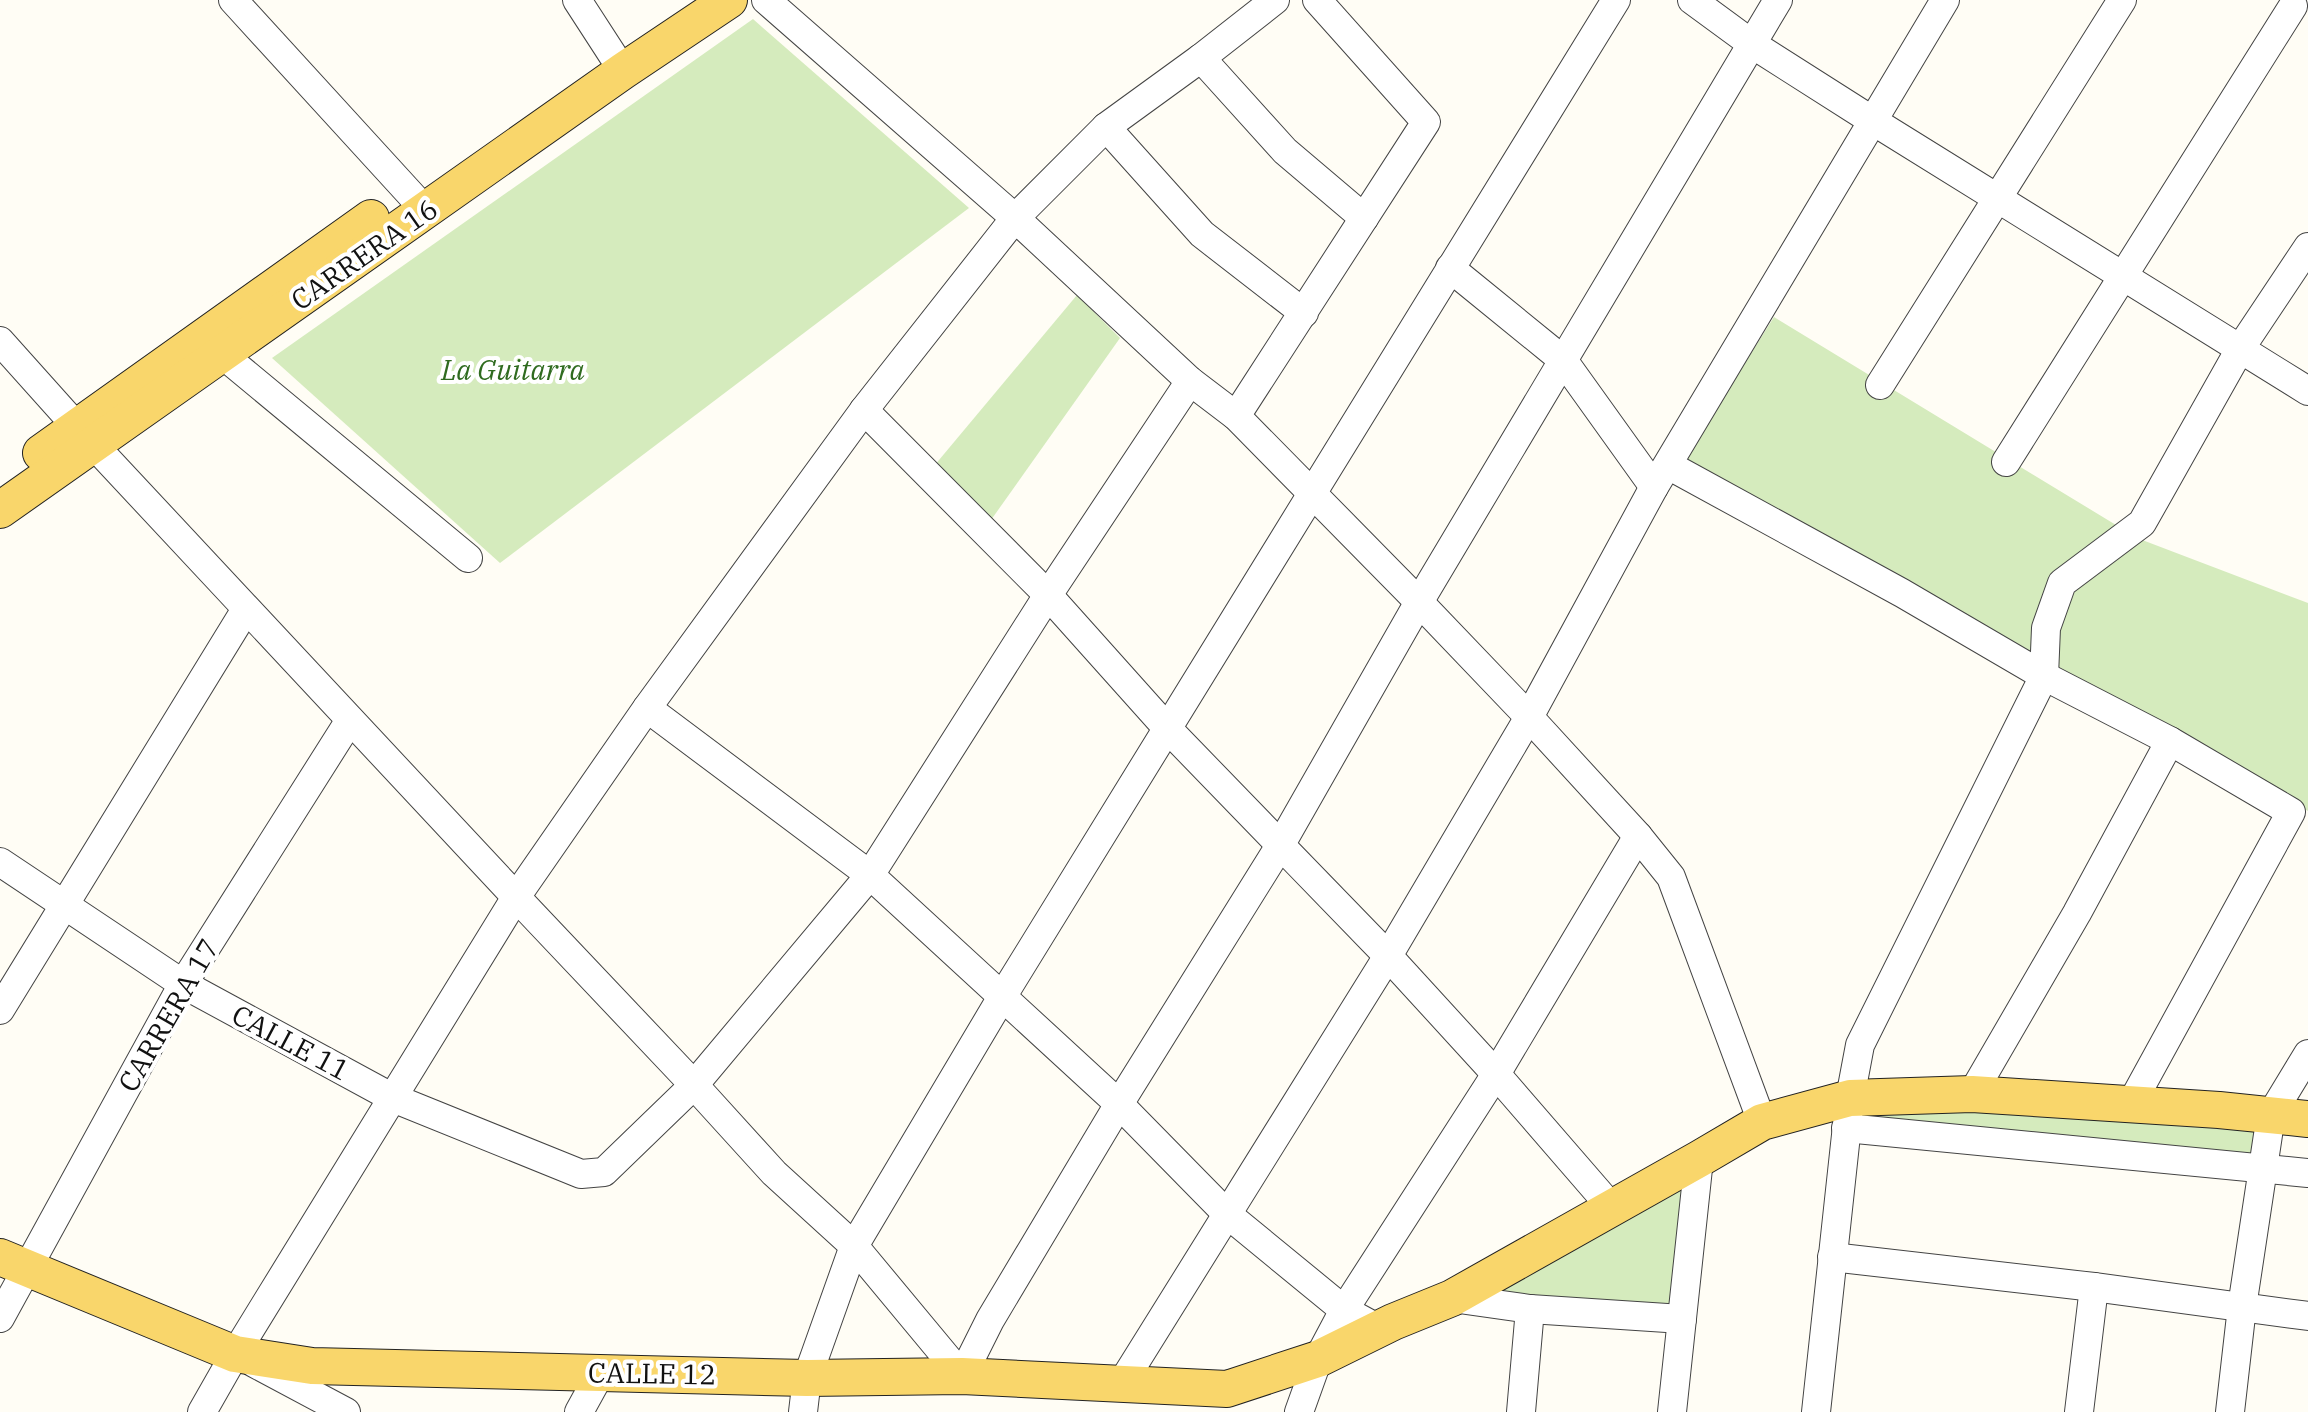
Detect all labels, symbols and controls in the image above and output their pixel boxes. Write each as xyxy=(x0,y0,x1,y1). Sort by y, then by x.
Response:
street label: CARRERA 16 xyxy=(283,190,445,318)
park label: La Guitarra xyxy=(440,351,585,388)
street label: CARRERA 17 xyxy=(109,932,227,1098)
street label: CALLE 11 xyxy=(226,996,356,1088)
street label: CALLE 12 xyxy=(588,1353,716,1393)

